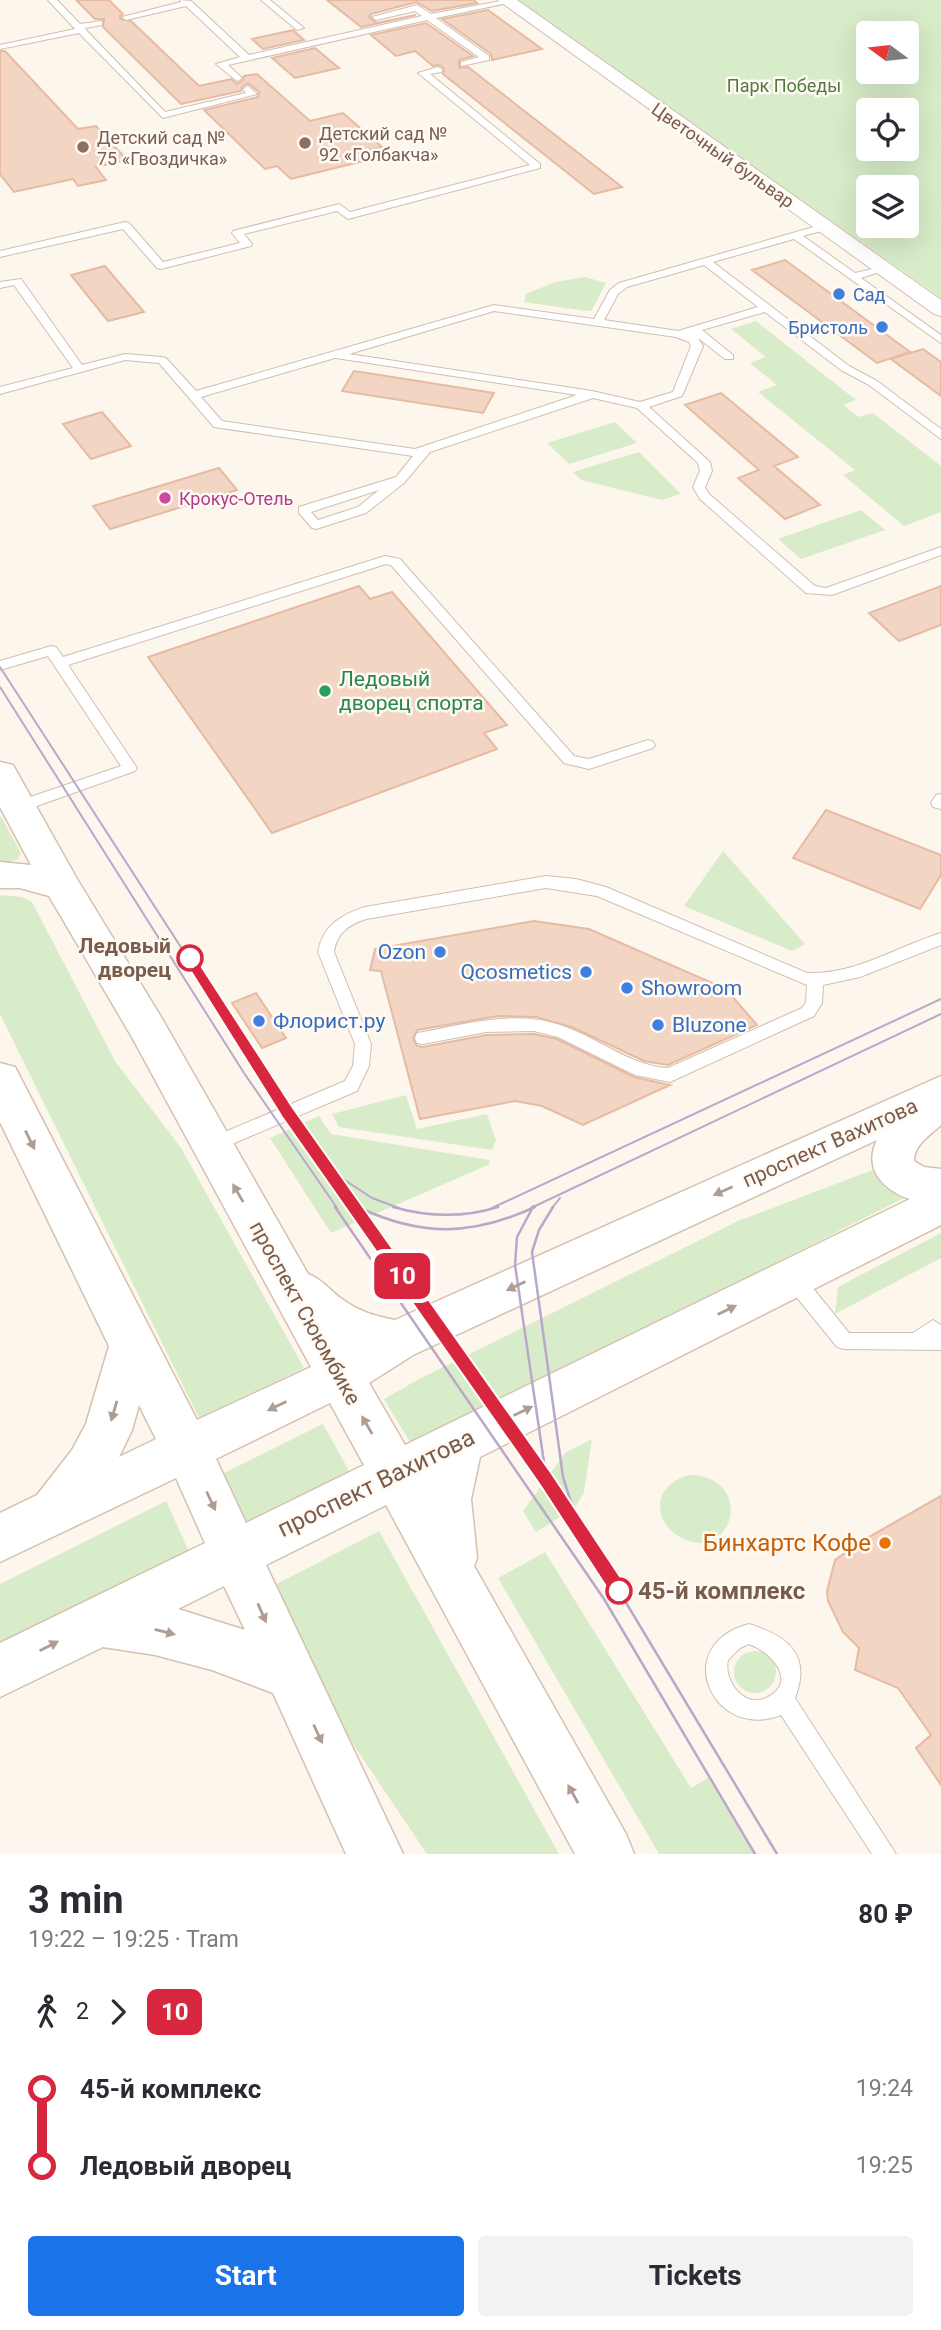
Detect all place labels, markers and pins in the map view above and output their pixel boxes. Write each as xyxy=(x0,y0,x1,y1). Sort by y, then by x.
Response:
place label: Детский сад № 92 «Голбакча» xyxy=(319,123,447,165)
place label: Детский сад № 75 «Гвоздичка» xyxy=(97,127,227,169)
marker: Детский сад № 92 «Голбакча» xyxy=(297,135,313,151)
marker: Детский сад № 75 «Гвоздичка» xyxy=(75,139,91,155)
place label: Сад xyxy=(853,284,886,305)
marker: Сад xyxy=(831,286,847,302)
place label: Бристоль xyxy=(788,317,868,338)
marker: Бристоль xyxy=(874,319,890,335)
place label: Крокус-Отель xyxy=(179,488,293,509)
marker: Крокус-Отель xyxy=(157,490,173,506)
place label: Ледовый дворец спорта xyxy=(339,667,484,715)
marker: Ледовый дворец спорта xyxy=(317,683,333,699)
place label: Ледовый дворец xyxy=(79,934,171,982)
place label: Ozon xyxy=(378,940,426,964)
marker: Ozon xyxy=(432,944,448,960)
marker: Ледовый дворец xyxy=(177,945,203,971)
place label: Qcosmetics xyxy=(460,960,572,984)
marker: Qcosmetics xyxy=(578,964,594,980)
place label: Showroom xyxy=(641,976,742,1000)
marker: Showroom xyxy=(619,980,635,996)
place label: Флорист.ру xyxy=(273,1009,386,1033)
marker: Флорист.ру xyxy=(251,1013,267,1029)
place label: Bluzone xyxy=(672,1013,747,1037)
marker: Bluzone xyxy=(650,1017,666,1033)
place label: Бинхартс Кофе xyxy=(703,1529,871,1557)
marker: Бинхартс Кофе xyxy=(877,1535,893,1551)
place label: 45-й комплекс xyxy=(638,1577,805,1605)
marker: 45-й комплекс xyxy=(606,1578,632,1604)

